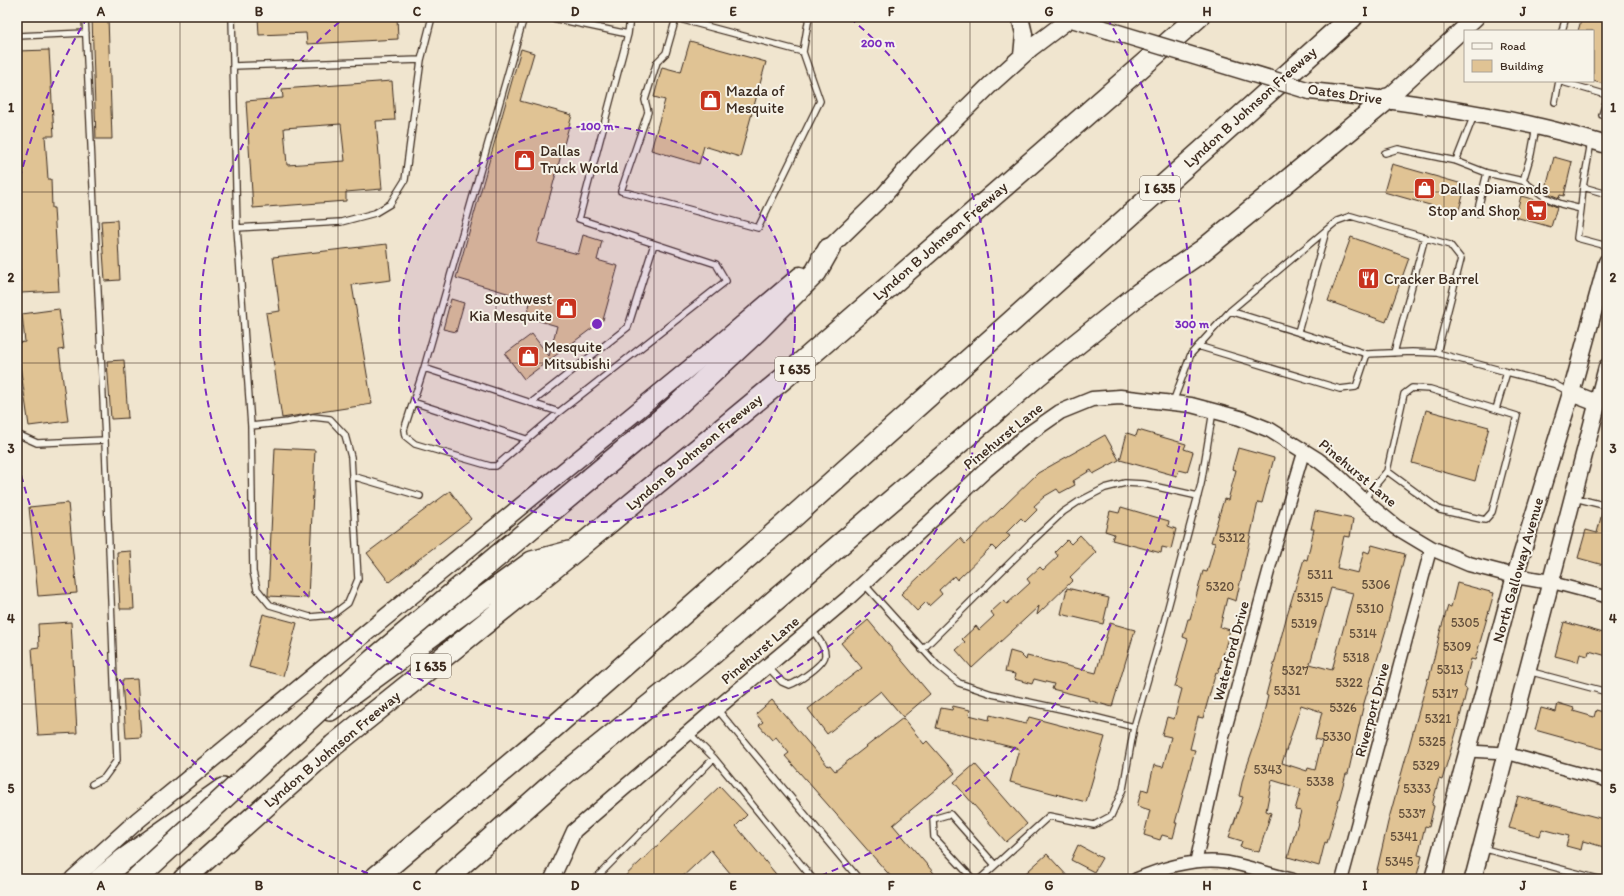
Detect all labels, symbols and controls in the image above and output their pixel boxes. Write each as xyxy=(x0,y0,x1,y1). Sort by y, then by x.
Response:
text: A xyxy=(96,4,106,19)
text: B xyxy=(255,4,264,19)
text: C xyxy=(413,4,422,19)
text: D xyxy=(571,4,580,19)
text: E xyxy=(729,4,737,19)
text: F xyxy=(888,4,895,19)
text: G xyxy=(1045,4,1054,19)
text: H xyxy=(1203,4,1212,19)
text: I xyxy=(1363,4,1368,19)
text: J xyxy=(1519,4,1527,19)
legend xyxy=(1464,30,1594,82)
text: 200 m xyxy=(861,36,896,50)
text: Road xyxy=(1500,39,1526,53)
street label: Lyndon B Johnson Freeway xyxy=(1180,43,1320,171)
text: Building xyxy=(1500,59,1544,73)
street label: Oates Drive xyxy=(1307,80,1383,108)
place label: Mazda of Mesquite xyxy=(726,82,785,117)
shop icon: Mazda of Mesquite xyxy=(697,87,723,113)
text: 1 xyxy=(8,100,14,115)
text: 1 xyxy=(1610,100,1616,115)
text: 100 m xyxy=(580,119,614,133)
place label: Dallas Truck World xyxy=(540,142,618,177)
shop icon: Dallas Truck World xyxy=(511,147,537,173)
road number: I 635 xyxy=(1140,176,1180,200)
shop icon: Dallas Diamonds xyxy=(1412,176,1438,202)
street label: Lyndon B Johnson Freeway xyxy=(869,178,1011,304)
place label: Dallas Diamonds xyxy=(1440,180,1549,198)
supermarket icon: Stop and Shop xyxy=(1523,198,1549,224)
place label: Stop and Shop xyxy=(1428,202,1520,220)
restaurant icon: Cracker Barrel xyxy=(1355,266,1381,292)
text: 2 xyxy=(8,270,15,285)
place label: Cracker Barrel xyxy=(1384,270,1480,288)
text: 2 xyxy=(1610,270,1617,285)
place label: Southwest Kia Mesquite xyxy=(469,290,552,325)
shop icon: Southwest Kia Mesquite xyxy=(554,295,580,321)
centre of rings xyxy=(590,317,604,331)
text: 300 m xyxy=(1175,317,1210,331)
place label: Mesquite Mitsubishi xyxy=(544,338,610,373)
shop icon: Mesquite Mitsubishi xyxy=(515,343,541,369)
road number: I 635 xyxy=(775,357,815,381)
street label: Lyndon B Johnson Freeway xyxy=(622,390,766,514)
street label: Pinehurst Lane xyxy=(960,399,1046,473)
street label: Pinehurst Lane xyxy=(1315,435,1401,511)
text: 3 xyxy=(7,441,15,456)
text: 3 xyxy=(1609,441,1617,456)
street label: North Galloway Avenue xyxy=(1489,495,1547,645)
house number: 5312 xyxy=(1219,530,1246,545)
house number: 5311 xyxy=(1307,567,1333,582)
house number: 5306 xyxy=(1362,577,1391,592)
house number: 5320 xyxy=(1206,579,1234,594)
house number: 5315 xyxy=(1297,590,1324,605)
street label: Waterford Drive xyxy=(1209,599,1253,703)
house number: 5310 xyxy=(1356,601,1384,616)
text: 4 xyxy=(7,611,15,626)
text: 4 xyxy=(1609,611,1617,626)
street label: Pinehurst Lane xyxy=(717,612,803,688)
house number: 5305 xyxy=(1451,615,1480,630)
house number: 5319 xyxy=(1291,616,1318,631)
house number: 5314 xyxy=(1349,626,1377,641)
house number: 5309 xyxy=(1443,639,1472,654)
house number: 5318 xyxy=(1342,650,1370,665)
road number: I 635 xyxy=(411,654,451,678)
street label: Riverport Drive xyxy=(1351,661,1393,759)
house number: 5313 xyxy=(1436,662,1464,677)
house number: 5327 xyxy=(1281,663,1309,678)
house number: 5322 xyxy=(1335,675,1363,690)
house number: 5331 xyxy=(1273,683,1301,698)
house number: 5317 xyxy=(1432,686,1459,701)
street label: Lyndon B Johnson Freeway xyxy=(260,687,404,811)
house number: 5326 xyxy=(1329,700,1357,715)
house number: 5321 xyxy=(1425,711,1451,726)
house number: 5330 xyxy=(1322,729,1352,744)
house number: 5325 xyxy=(1418,734,1446,749)
house number: 5329 xyxy=(1412,758,1440,773)
house number: 5343 xyxy=(1254,762,1282,777)
house number: 5338 xyxy=(1306,774,1334,789)
text: 5 xyxy=(8,781,15,796)
house number: 5333 xyxy=(1403,781,1431,796)
text: 5 xyxy=(1610,781,1617,796)
house number: 5337 xyxy=(1398,806,1426,821)
house number: 5341 xyxy=(1390,829,1418,844)
house number: 5345 xyxy=(1385,854,1413,869)
text: A xyxy=(96,878,106,893)
text: B xyxy=(255,878,264,893)
text: C xyxy=(413,878,422,893)
text: D xyxy=(571,878,580,893)
text: E xyxy=(729,878,737,893)
text: F xyxy=(888,878,895,893)
text: G xyxy=(1045,878,1054,893)
text: H xyxy=(1203,878,1212,893)
text: I xyxy=(1363,878,1368,893)
text: J xyxy=(1519,878,1527,893)

